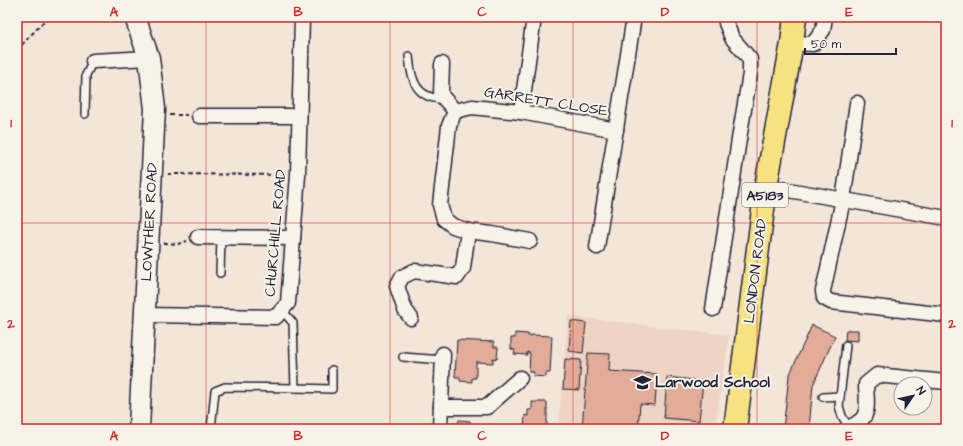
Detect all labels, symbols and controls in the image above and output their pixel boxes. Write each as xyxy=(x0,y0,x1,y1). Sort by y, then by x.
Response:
text: A xyxy=(110,3,119,21)
text: B xyxy=(293,3,303,21)
text: C xyxy=(477,3,487,21)
text: D xyxy=(661,3,670,21)
text: E xyxy=(845,3,853,21)
scale bar xyxy=(805,30,896,56)
text: 50 m xyxy=(811,36,842,53)
street label: GARRETT CLOSE xyxy=(483,81,609,122)
text: 1 xyxy=(10,114,12,132)
text: 1 xyxy=(951,114,953,132)
street label: LOWTHER ROAD xyxy=(136,162,163,282)
street label: CHURCHILL ROAD xyxy=(259,168,292,298)
road number: A5183 xyxy=(742,183,788,207)
street label: LONDON ROAD xyxy=(739,217,772,325)
text: 2 xyxy=(6,315,15,333)
text: 2 xyxy=(947,315,956,333)
school or university icon: Larwood School xyxy=(632,372,652,392)
place label: Larwood School xyxy=(655,372,770,393)
north arrow xyxy=(893,376,933,416)
text: N xyxy=(913,384,929,398)
text: A xyxy=(110,427,119,445)
text: B xyxy=(293,427,303,445)
text: C xyxy=(477,427,487,445)
text: D xyxy=(661,427,670,445)
text: E xyxy=(845,427,853,445)

